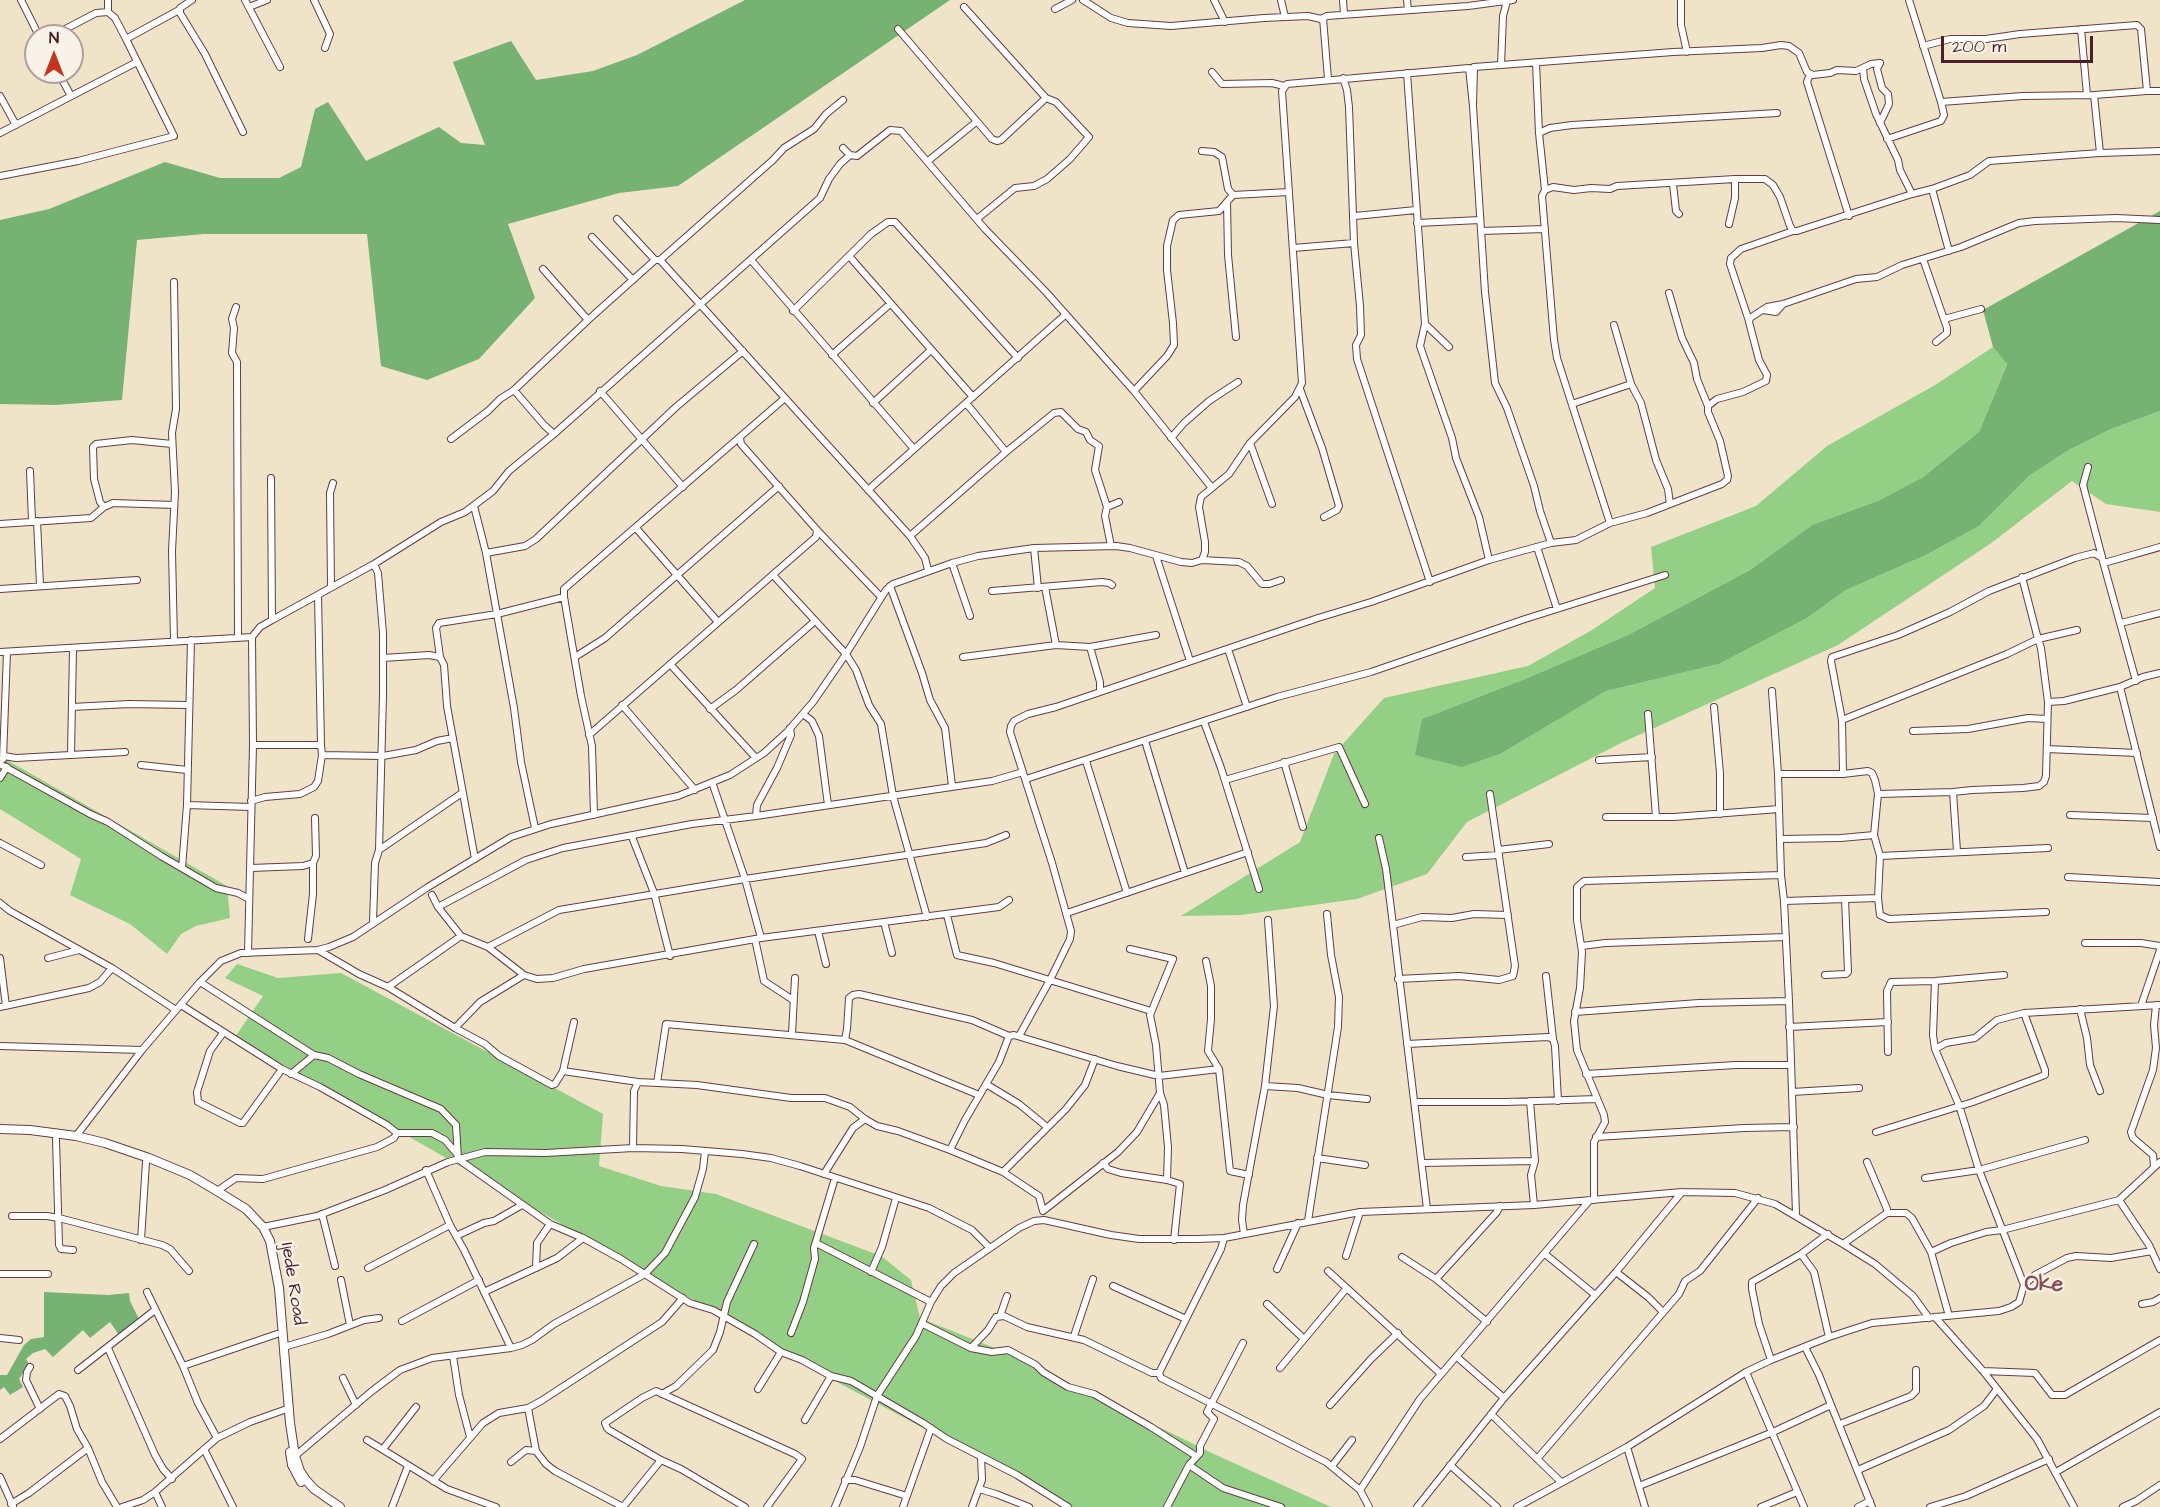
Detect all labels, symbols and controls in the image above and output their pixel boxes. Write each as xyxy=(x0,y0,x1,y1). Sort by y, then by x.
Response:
north arrow xyxy=(24,24,84,84)
scale bar xyxy=(1944,24,2096,62)
text: N xyxy=(49,27,59,49)
text: 200 m xyxy=(1952,34,2006,59)
street label: Ijede Road xyxy=(275,1241,309,1327)
district label: Oke xyxy=(2025,1273,2063,1299)

